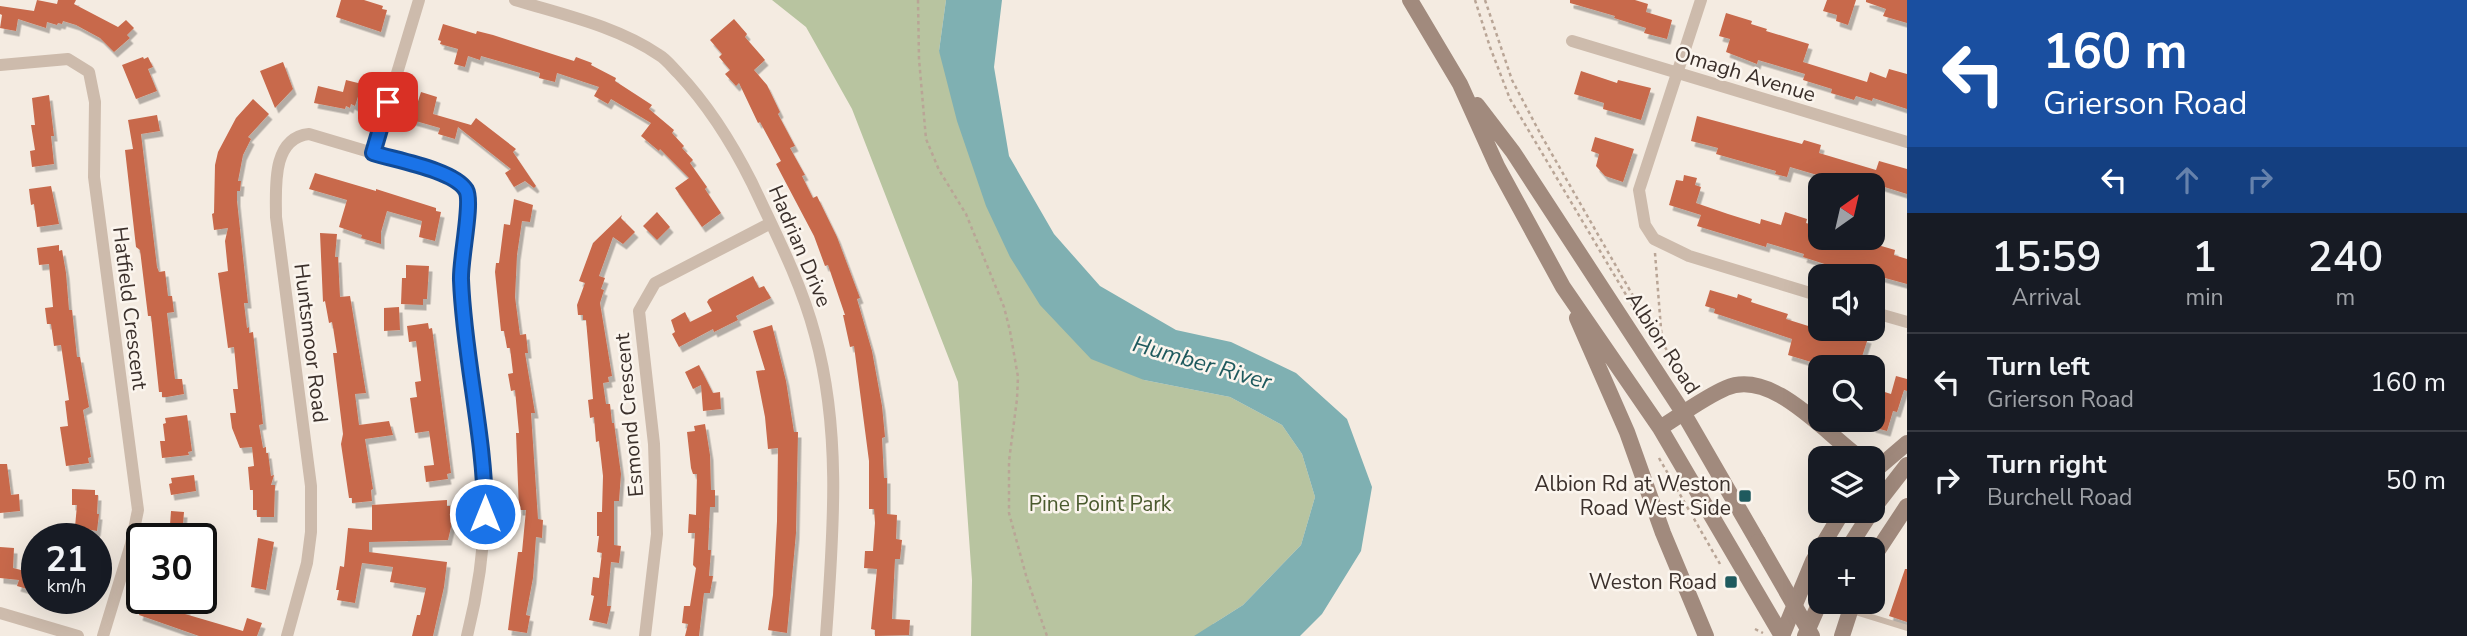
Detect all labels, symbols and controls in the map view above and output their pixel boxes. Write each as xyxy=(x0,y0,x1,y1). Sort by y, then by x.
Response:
text: 160 m xyxy=(2043,18,2187,85)
icon: left xyxy=(1928,28,2019,119)
street label: Omagh Avenue xyxy=(1671,39,1819,109)
pin xyxy=(358,72,418,132)
text: Grierson Road xyxy=(2043,82,2247,125)
icon: arrive xyxy=(369,83,407,121)
icon: left xyxy=(2095,161,2133,199)
icon: ahead xyxy=(2168,161,2206,199)
icon: right xyxy=(2241,161,2279,199)
north arrow xyxy=(1808,173,1885,250)
map controls xyxy=(1808,173,1885,614)
street label: Hadrian Drive xyxy=(762,181,838,311)
street label: Hatfield Crescent xyxy=(106,225,154,392)
text: 15:59 xyxy=(1991,229,2102,286)
text: 1 xyxy=(2192,229,2217,286)
text: 240 xyxy=(2307,229,2383,286)
street label: Huntsmoor Road xyxy=(287,262,335,424)
button: sound xyxy=(1808,264,1885,341)
text: Arrival xyxy=(2012,282,2081,313)
text: min xyxy=(2186,282,2224,313)
text: m xyxy=(2335,282,2355,313)
street label: Albion Road xyxy=(1620,287,1706,399)
water label: Humber River xyxy=(1129,328,1276,398)
street label: Esmond Crescent xyxy=(608,331,650,498)
text: Turn left xyxy=(1987,349,2090,384)
button: search xyxy=(1808,355,1885,432)
icon: left xyxy=(1928,363,1966,401)
text: 160 m xyxy=(2370,365,2446,400)
text: Grierson Road xyxy=(1987,384,2134,415)
button: layers xyxy=(1808,446,1885,523)
text: Turn right xyxy=(1987,447,2106,482)
icon: right xyxy=(1928,461,1966,499)
text: 50 m xyxy=(2386,463,2446,498)
place label: Albion Rd at Weston Road West Side xyxy=(1534,470,1731,522)
position arrow xyxy=(448,477,522,551)
text: Burchell Road xyxy=(1987,482,2133,513)
marker: Albion Rd at Weston Road West Side xyxy=(1737,488,1753,504)
park label: Pine Point Park xyxy=(1029,490,1172,518)
speed limit sign: 30 xyxy=(126,523,217,614)
text: 21 xyxy=(45,536,88,583)
button: + xyxy=(1808,537,1885,614)
place label: Weston Road xyxy=(1589,568,1717,596)
text: km/h xyxy=(47,574,86,598)
marker: Weston Road xyxy=(1723,574,1739,590)

